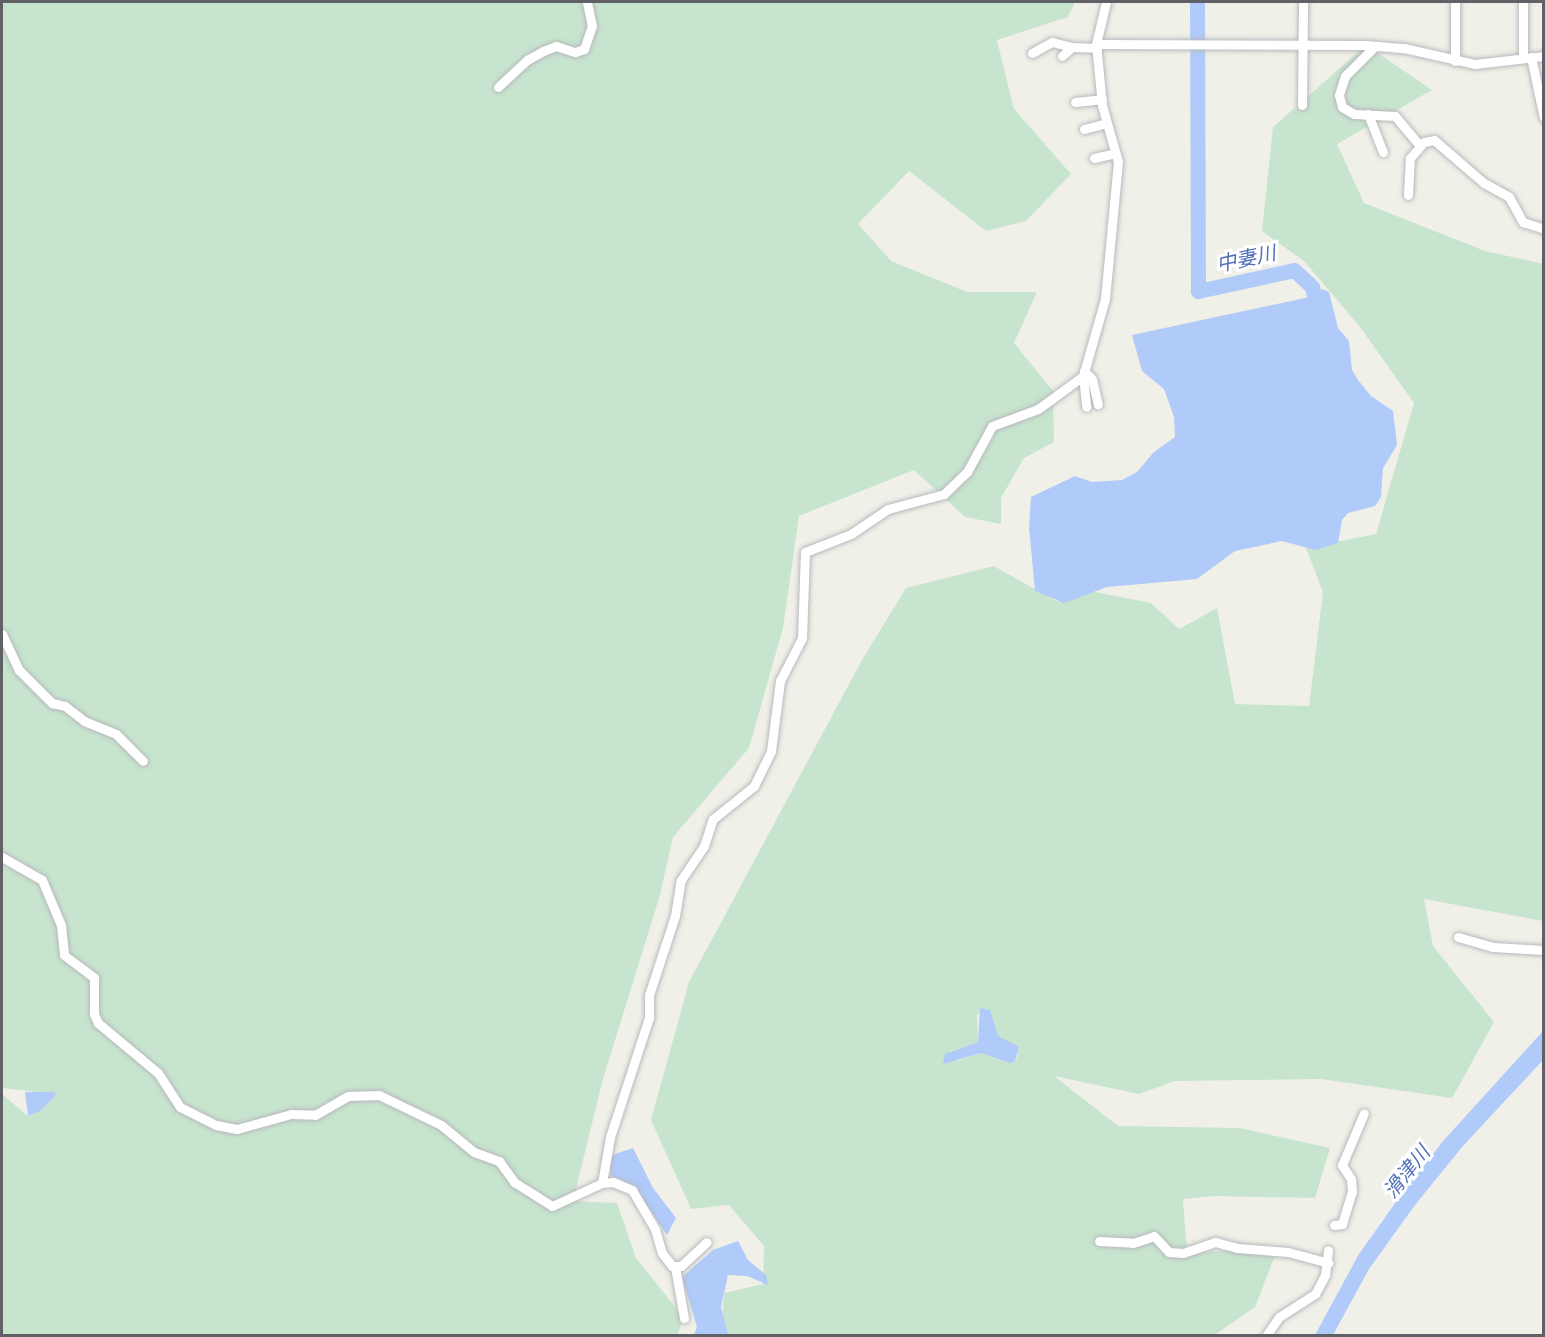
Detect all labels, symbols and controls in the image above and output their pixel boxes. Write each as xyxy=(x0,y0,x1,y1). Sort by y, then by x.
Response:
water label: 中妻川 xyxy=(1214,241,1278,277)
water label: 滑津川 xyxy=(1379,1141,1435,1203)

